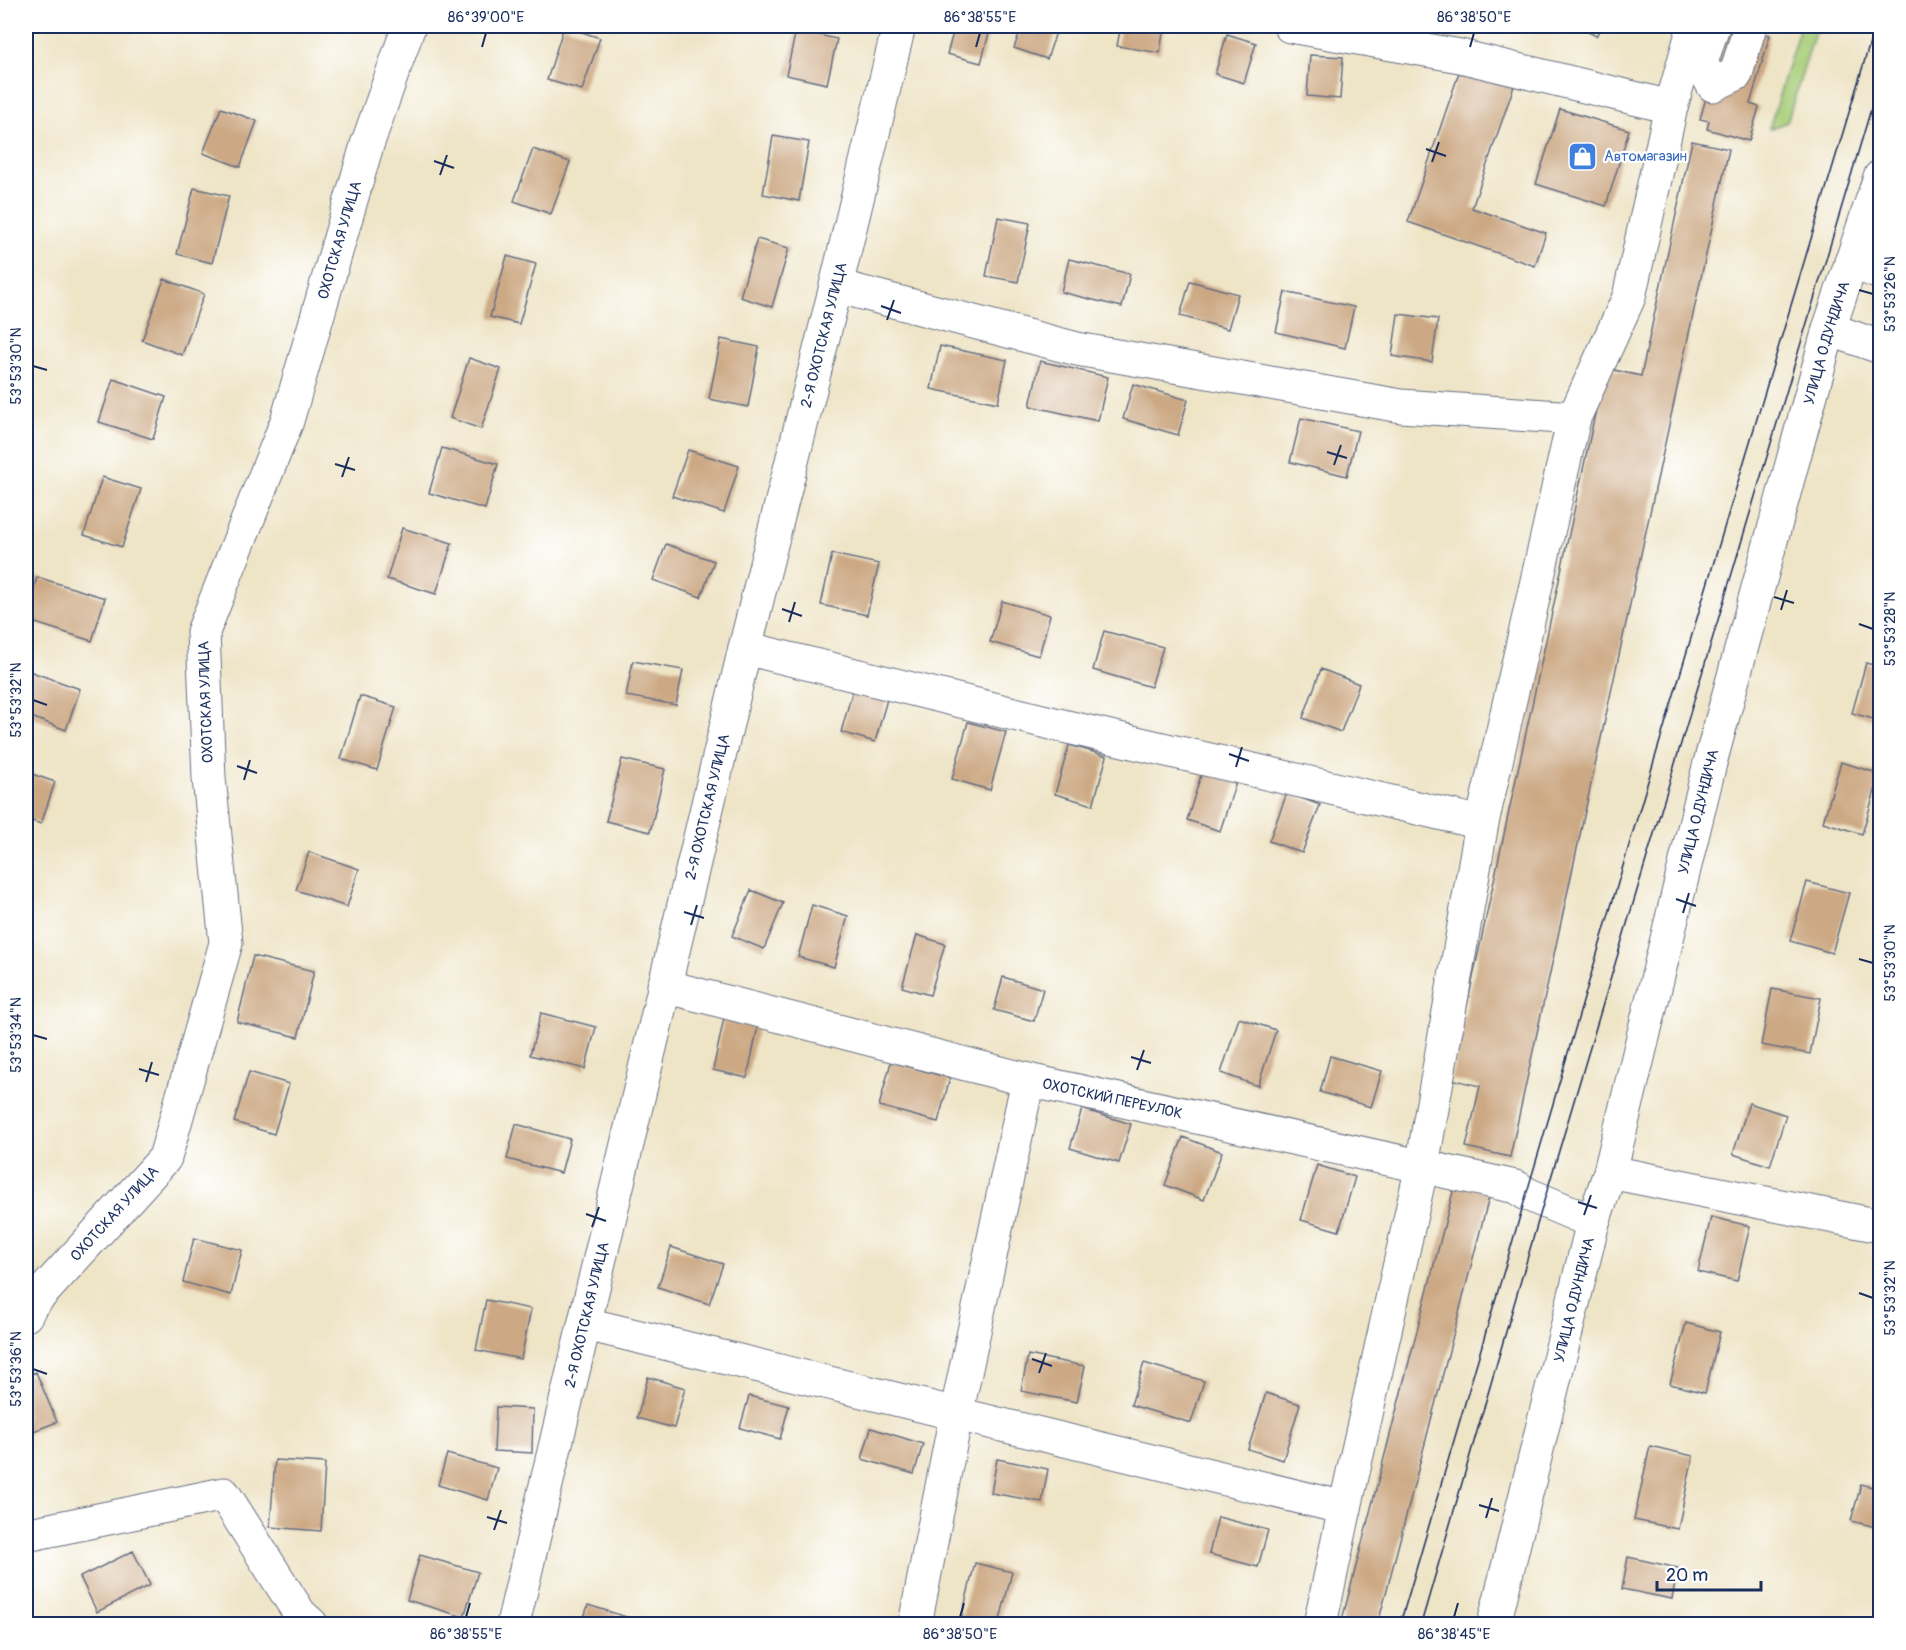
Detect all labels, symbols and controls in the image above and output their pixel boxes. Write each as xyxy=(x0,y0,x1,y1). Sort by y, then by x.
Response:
text: 86°39'00"E xyxy=(448,8,524,27)
text: 86°38'55"E xyxy=(944,8,1016,27)
text: 86°38'50"E xyxy=(1437,8,1511,27)
shop icon: Автомагазин xyxy=(1567,140,1599,172)
place label: Автомагазин xyxy=(1604,147,1687,166)
street label: ОХОТСКАЯ УЛИЦА xyxy=(313,178,366,302)
text: 53°53'26"N xyxy=(1881,256,1900,332)
street label: 2-Я ОХОТСКАЯ УЛИЦА xyxy=(796,260,851,410)
street label: УЛИЦА О.ДУНДИЧА xyxy=(1799,278,1854,407)
text: 53°53'30"N xyxy=(7,327,26,405)
text: 53°53'28"N xyxy=(1881,592,1900,666)
street label: ОХОТСКАЯ УЛИЦА xyxy=(194,640,218,763)
text: 53°53'32"N xyxy=(7,662,26,738)
street label: 2-Я ОХОТСКАЯ УЛИЦА xyxy=(681,732,734,882)
street label: УЛИЦА О.ДУНДИЧА xyxy=(1674,747,1723,876)
text: 53°53'30"N xyxy=(1881,924,1900,1002)
text: 53°53'34"N xyxy=(7,997,26,1073)
street label: ОХОТСКИЙ ПЕРЕУЛОК xyxy=(1041,1074,1184,1123)
street label: ОХОТСКАЯ УЛИЦА xyxy=(66,1162,163,1265)
street label: УЛИЦА О.ДУНДИЧА xyxy=(1549,1235,1598,1364)
street label: 2-Я ОХОТСКАЯ УЛИЦА xyxy=(560,1240,613,1389)
text: 53°53'32"N xyxy=(1881,1260,1900,1336)
text: 53°53'36"N xyxy=(7,1331,26,1407)
scale bar xyxy=(1657,1554,1760,1592)
text: 20 m xyxy=(1666,1564,1708,1587)
text: 86°38'55"E xyxy=(430,1625,502,1644)
text: 86°38'50"E xyxy=(923,1625,997,1644)
text: 86°38'45"E xyxy=(1418,1625,1490,1644)

